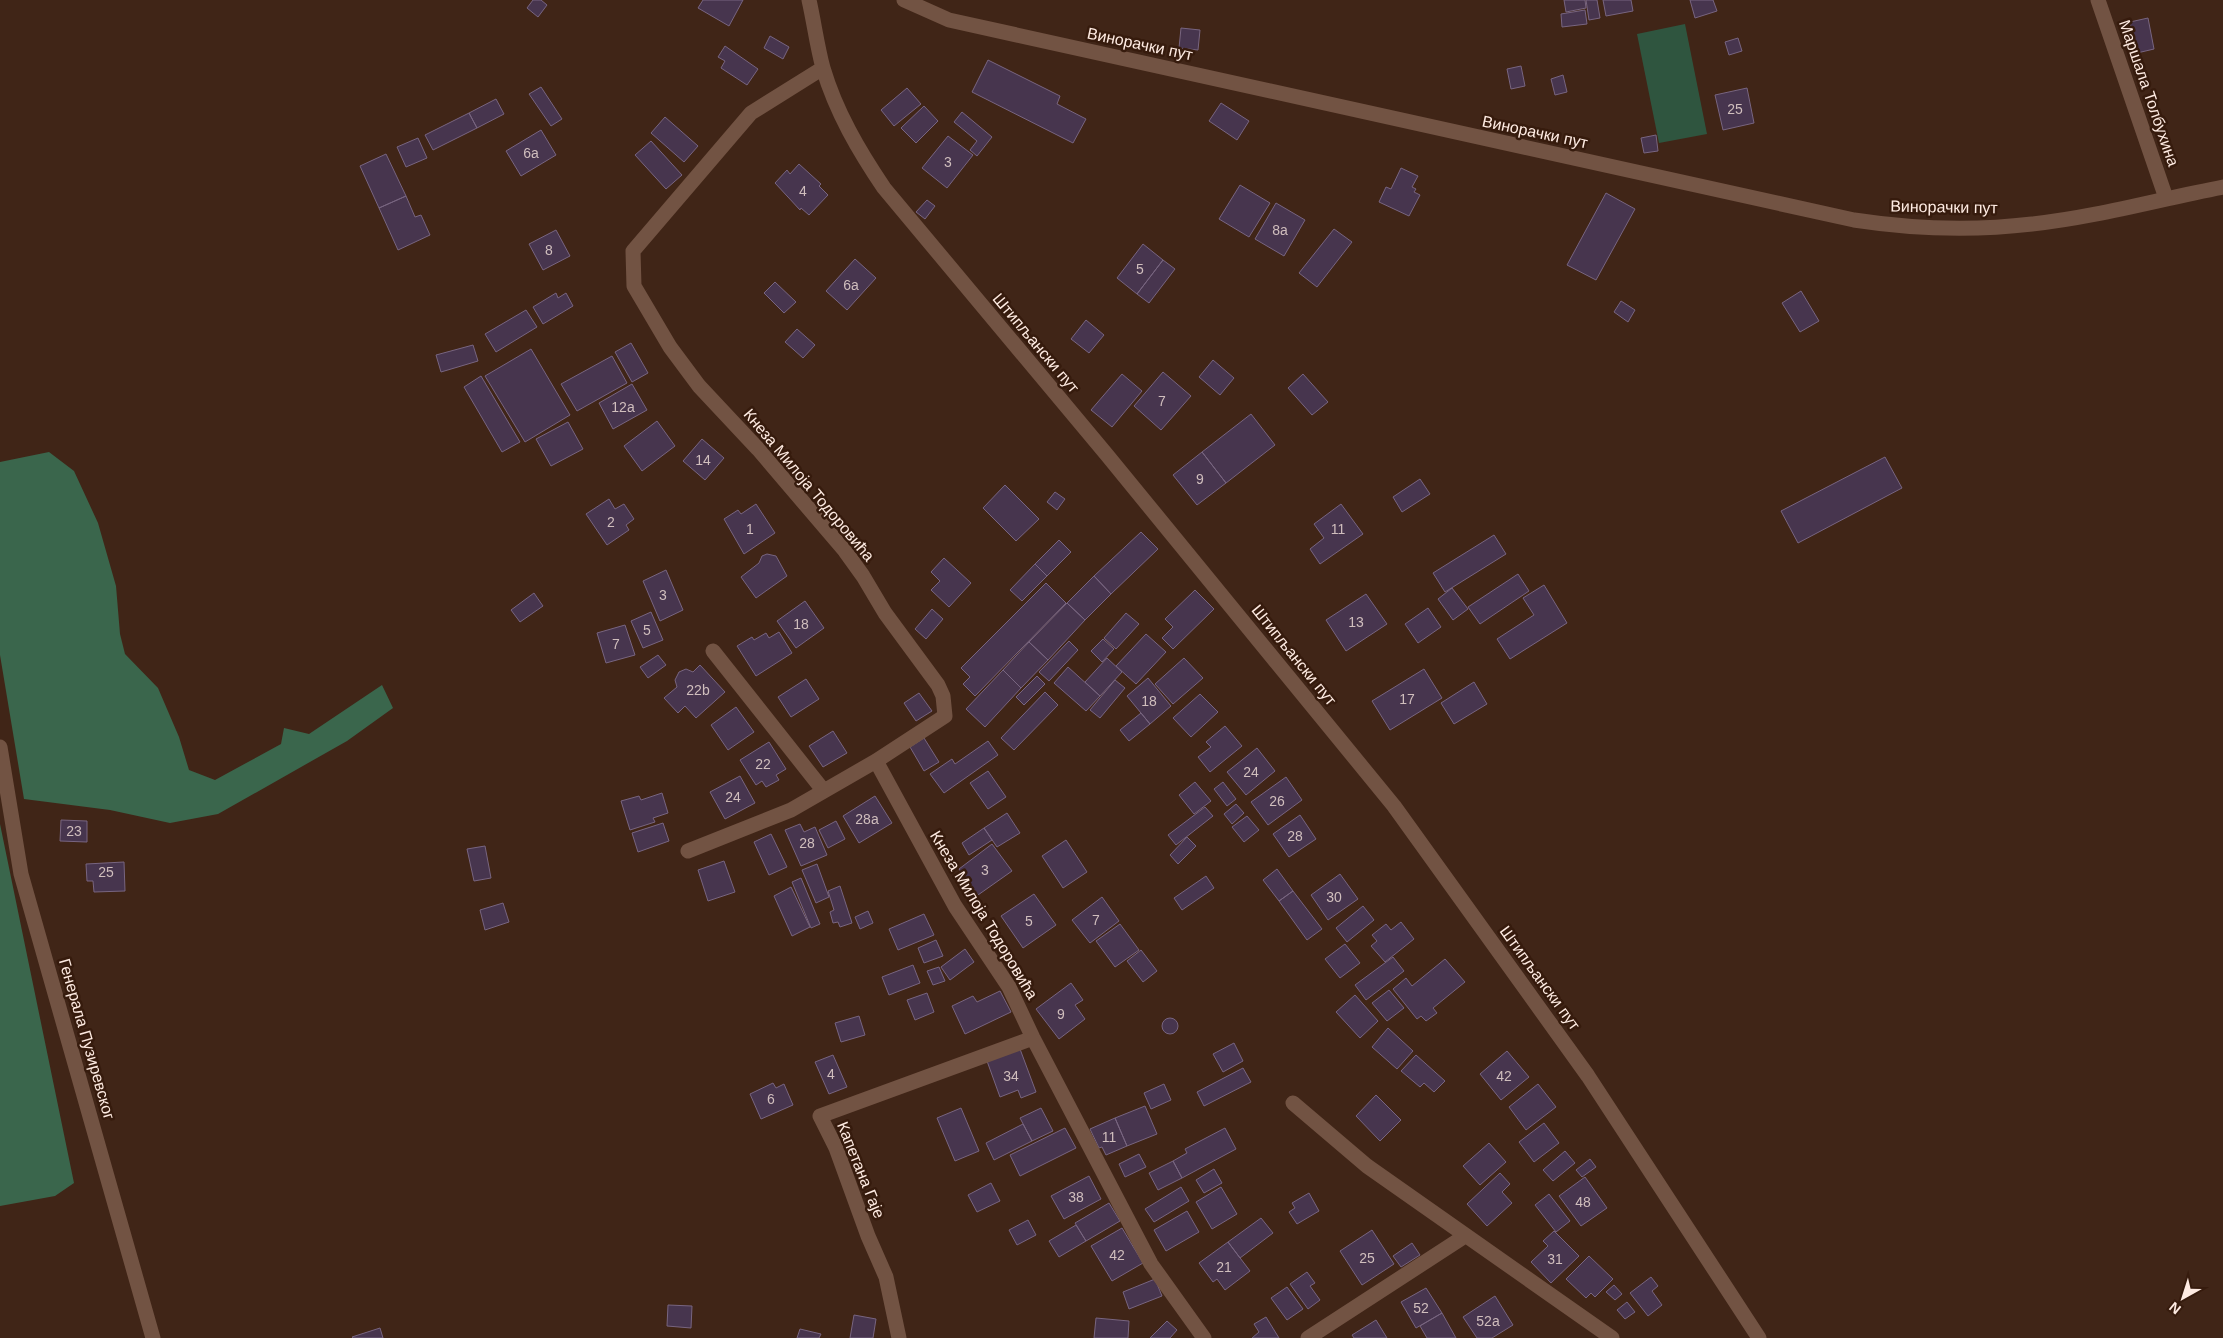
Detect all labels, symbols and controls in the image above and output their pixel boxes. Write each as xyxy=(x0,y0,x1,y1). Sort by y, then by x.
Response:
street label: Маршала Толбухина xyxy=(2116,18,2182,168)
street label: Винорачки пут xyxy=(1086,25,1195,64)
house number: 25 xyxy=(1727,101,1743,117)
street label: Винорачки пут xyxy=(1481,113,1590,152)
house number: 6a xyxy=(523,145,539,161)
house number: 3 xyxy=(944,154,952,170)
house number: 4 xyxy=(799,183,807,199)
street label: Винорачки пут xyxy=(1890,198,1999,216)
house number: 8a xyxy=(1272,222,1288,238)
house number: 8 xyxy=(545,242,553,258)
house number: 5 xyxy=(1136,261,1144,277)
house number: 6a xyxy=(843,277,859,293)
street label: Штипљански пут xyxy=(990,290,1083,397)
house number: 7 xyxy=(1158,393,1166,409)
house number: 12a xyxy=(611,399,635,415)
street label: Кнеза Милоја Тодоровића xyxy=(740,405,878,565)
house number: 14 xyxy=(695,452,711,468)
house number: 9 xyxy=(1196,471,1204,487)
house number: 2 xyxy=(607,514,615,530)
house number: 1 xyxy=(746,521,754,537)
house number: 11 xyxy=(1331,521,1345,537)
house number: 3 xyxy=(659,587,667,603)
street label: Штипљански пут xyxy=(1248,601,1340,709)
house number: 13 xyxy=(1348,614,1364,630)
house number: 18 xyxy=(793,616,809,632)
house number: 5 xyxy=(643,622,651,638)
house number: 7 xyxy=(612,636,620,652)
house number: 22b xyxy=(686,682,710,698)
house number: 17 xyxy=(1399,691,1415,707)
house number: 18 xyxy=(1141,693,1157,709)
house number: 22 xyxy=(755,756,771,772)
house number: 24 xyxy=(1243,764,1259,780)
house number: 24 xyxy=(725,789,741,805)
house number: 26 xyxy=(1269,793,1285,809)
house number: 28a xyxy=(855,811,879,827)
house number: 23 xyxy=(66,823,82,839)
street label: Кнеза Милоја Тодоровића xyxy=(927,828,1041,1002)
house number: 28 xyxy=(1287,828,1303,844)
house number: 28 xyxy=(799,835,815,851)
house number: 3 xyxy=(981,862,989,878)
house number: 25 xyxy=(98,864,114,880)
house number: 30 xyxy=(1326,889,1342,905)
house number: 7 xyxy=(1092,912,1100,928)
house number: 5 xyxy=(1025,913,1033,929)
street label: Штипљански пут xyxy=(1497,923,1584,1034)
street label: Генерала Пузиревског xyxy=(56,957,118,1122)
house number: 9 xyxy=(1057,1006,1065,1022)
house number: 4 xyxy=(827,1066,835,1082)
house number: 34 xyxy=(1003,1068,1019,1084)
house number: 42 xyxy=(1496,1068,1512,1084)
house number: 6 xyxy=(767,1091,775,1107)
street label: Капетана Гаје xyxy=(834,1119,888,1221)
house number: 11 xyxy=(1102,1129,1116,1145)
house number: 38 xyxy=(1068,1189,1084,1205)
house number: 48 xyxy=(1575,1194,1591,1210)
house number: 42 xyxy=(1109,1247,1125,1263)
house number: 25 xyxy=(1359,1250,1375,1266)
house number: 31 xyxy=(1547,1251,1563,1267)
house number: 21 xyxy=(1216,1259,1232,1275)
north arrow xyxy=(2158,1273,2208,1323)
text: N xyxy=(2166,1299,2184,1318)
house number: 52 xyxy=(1413,1300,1429,1316)
house number: 52a xyxy=(1476,1313,1500,1329)

